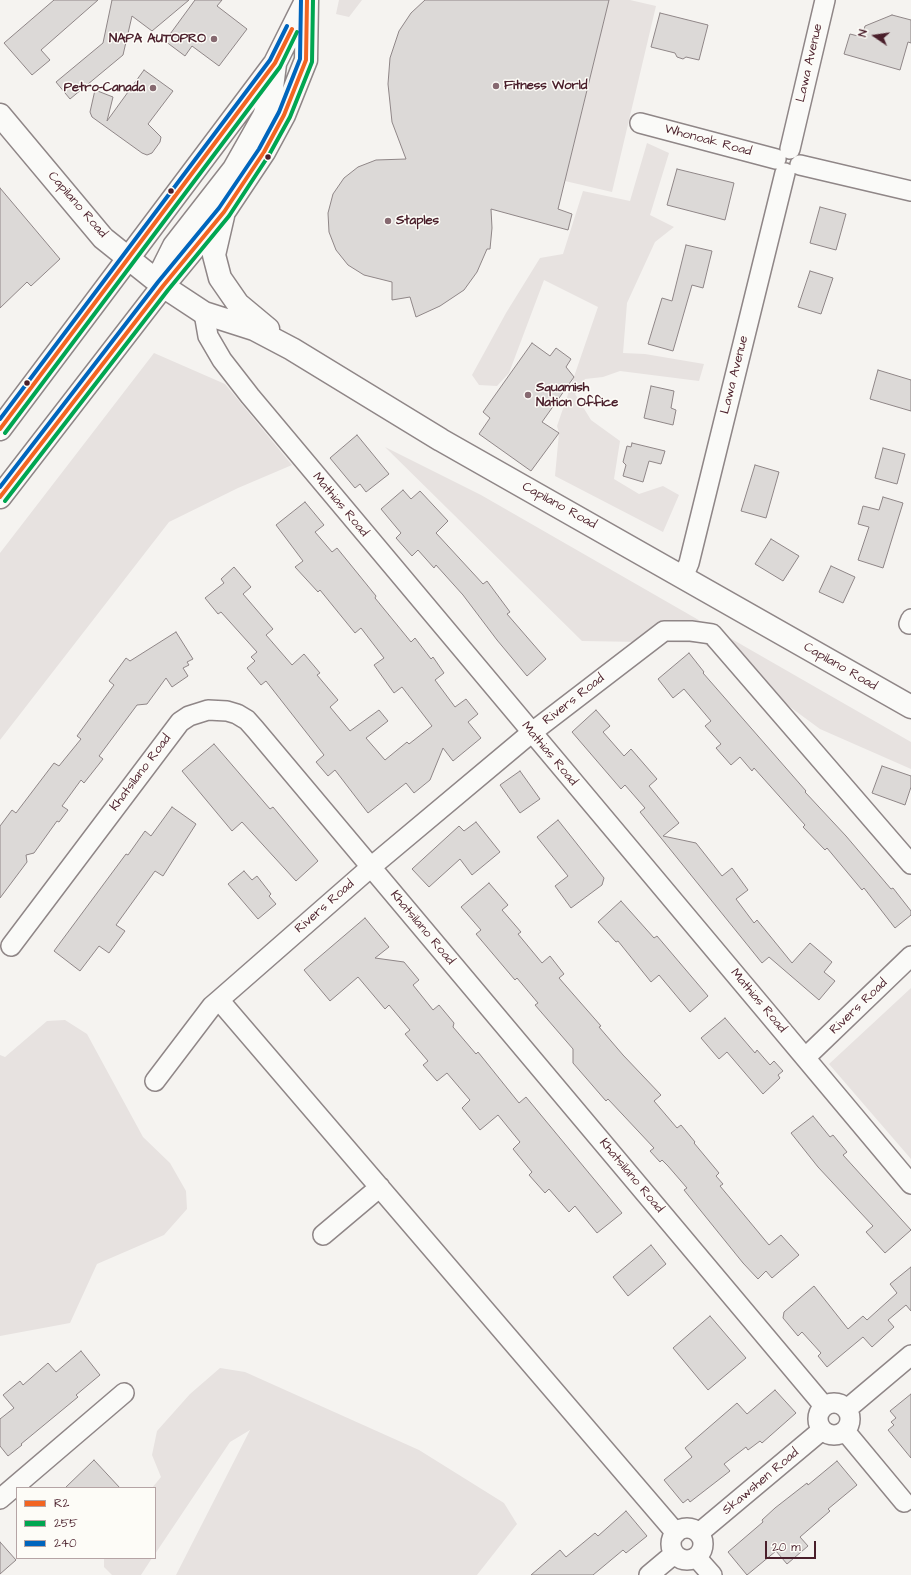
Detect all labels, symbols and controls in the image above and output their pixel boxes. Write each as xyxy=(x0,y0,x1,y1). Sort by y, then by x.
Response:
north arrow xyxy=(855,16,895,56)
street label: Lawa Avenue xyxy=(793,22,827,104)
text: N xyxy=(855,28,871,38)
place label: NAPA AUTOPRO xyxy=(109,31,206,47)
marker: NAPA AUTOPRO xyxy=(209,34,219,44)
place label: Fitness World xyxy=(504,78,587,94)
place label: Petro-Canada xyxy=(64,80,145,96)
marker: Fitness World xyxy=(491,81,501,91)
marker: Petro-Canada xyxy=(148,83,158,93)
street label: Whonoak Road xyxy=(663,122,753,160)
unlabelled marker xyxy=(263,152,273,162)
street label: Capilano Road xyxy=(44,169,110,241)
unlabelled marker xyxy=(166,186,176,196)
place label: Staples xyxy=(396,213,439,229)
marker: Staples xyxy=(383,216,393,226)
street label: Lawa Avenue xyxy=(718,334,752,416)
unlabelled marker xyxy=(22,378,32,388)
place label: Squamish Nation Office xyxy=(536,380,618,411)
marker: Squamish Nation Office xyxy=(523,390,533,400)
street label: Mathias Road xyxy=(309,470,371,540)
street label: Capilano Road xyxy=(519,479,599,533)
street label: Capilano Road xyxy=(800,640,880,694)
street label: Rivers Road xyxy=(540,671,608,729)
street label: Mathias Road xyxy=(518,719,580,789)
street label: Khatsilano Road xyxy=(107,731,175,815)
street label: Rivers Road xyxy=(292,877,358,937)
street label: Khatsilano Road xyxy=(386,888,458,968)
street label: Mathias Road xyxy=(727,966,789,1036)
street label: Rivers Road xyxy=(827,976,891,1038)
street label: Khatsilano Road xyxy=(595,1136,667,1216)
street label: Skawshen Road xyxy=(720,1445,802,1519)
legend xyxy=(16,1487,156,1559)
text: R2 xyxy=(54,1495,69,1512)
text: 255 xyxy=(54,1515,78,1532)
scale bar xyxy=(767,1533,818,1559)
text: 240 xyxy=(54,1535,77,1552)
text: 20 m xyxy=(772,1539,801,1556)

